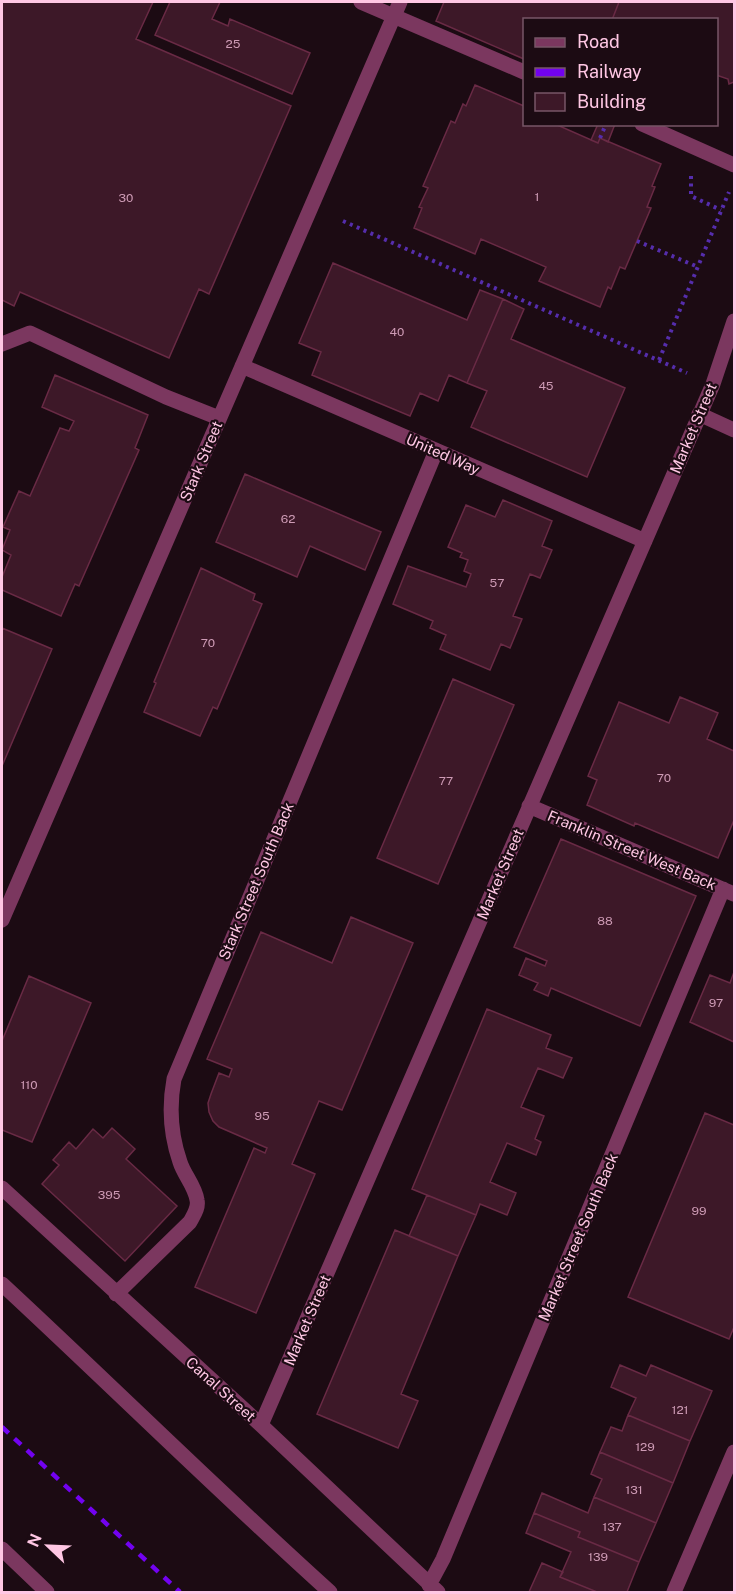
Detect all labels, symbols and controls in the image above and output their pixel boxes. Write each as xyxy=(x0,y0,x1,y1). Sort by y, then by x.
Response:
legend xyxy=(523,18,718,126)
text: Road xyxy=(577,31,620,52)
house number: 25 xyxy=(226,37,241,51)
text: Railway xyxy=(577,61,642,82)
text: Building xyxy=(577,91,646,112)
house number: 1 xyxy=(535,190,539,204)
house number: 30 xyxy=(119,191,133,205)
house number: 40 xyxy=(390,325,404,339)
house number: 45 xyxy=(538,379,554,393)
street label: Market Street xyxy=(666,380,720,476)
street label: Stark Street xyxy=(176,418,226,504)
street label: United Way xyxy=(403,430,483,478)
house number: 62 xyxy=(281,512,295,526)
house number: 57 xyxy=(490,576,504,590)
house number: 70 xyxy=(201,636,215,650)
house number: 70 xyxy=(657,771,671,785)
house number: 77 xyxy=(439,774,453,788)
street label: Stark Street South Back xyxy=(215,800,297,962)
street label: Franklin Street West Back xyxy=(545,807,719,893)
street label: Market Street xyxy=(473,826,527,922)
house number: 88 xyxy=(597,914,613,928)
house number: 97 xyxy=(709,996,723,1010)
house number: 110 xyxy=(20,1078,38,1092)
house number: 95 xyxy=(254,1109,270,1123)
street label: Market Street South Back xyxy=(535,1150,621,1324)
house number: 395 xyxy=(98,1188,121,1202)
house number: 99 xyxy=(692,1204,706,1218)
street label: Market Street xyxy=(280,1272,334,1368)
street label: Canal Street xyxy=(183,1353,259,1425)
house number: 121 xyxy=(672,1403,688,1417)
house number: 129 xyxy=(635,1440,655,1454)
house number: 131 xyxy=(625,1483,643,1497)
north arrow xyxy=(18,1516,78,1576)
house number: 137 xyxy=(602,1520,622,1534)
text: N xyxy=(23,1531,46,1550)
house number: 139 xyxy=(588,1550,608,1564)

